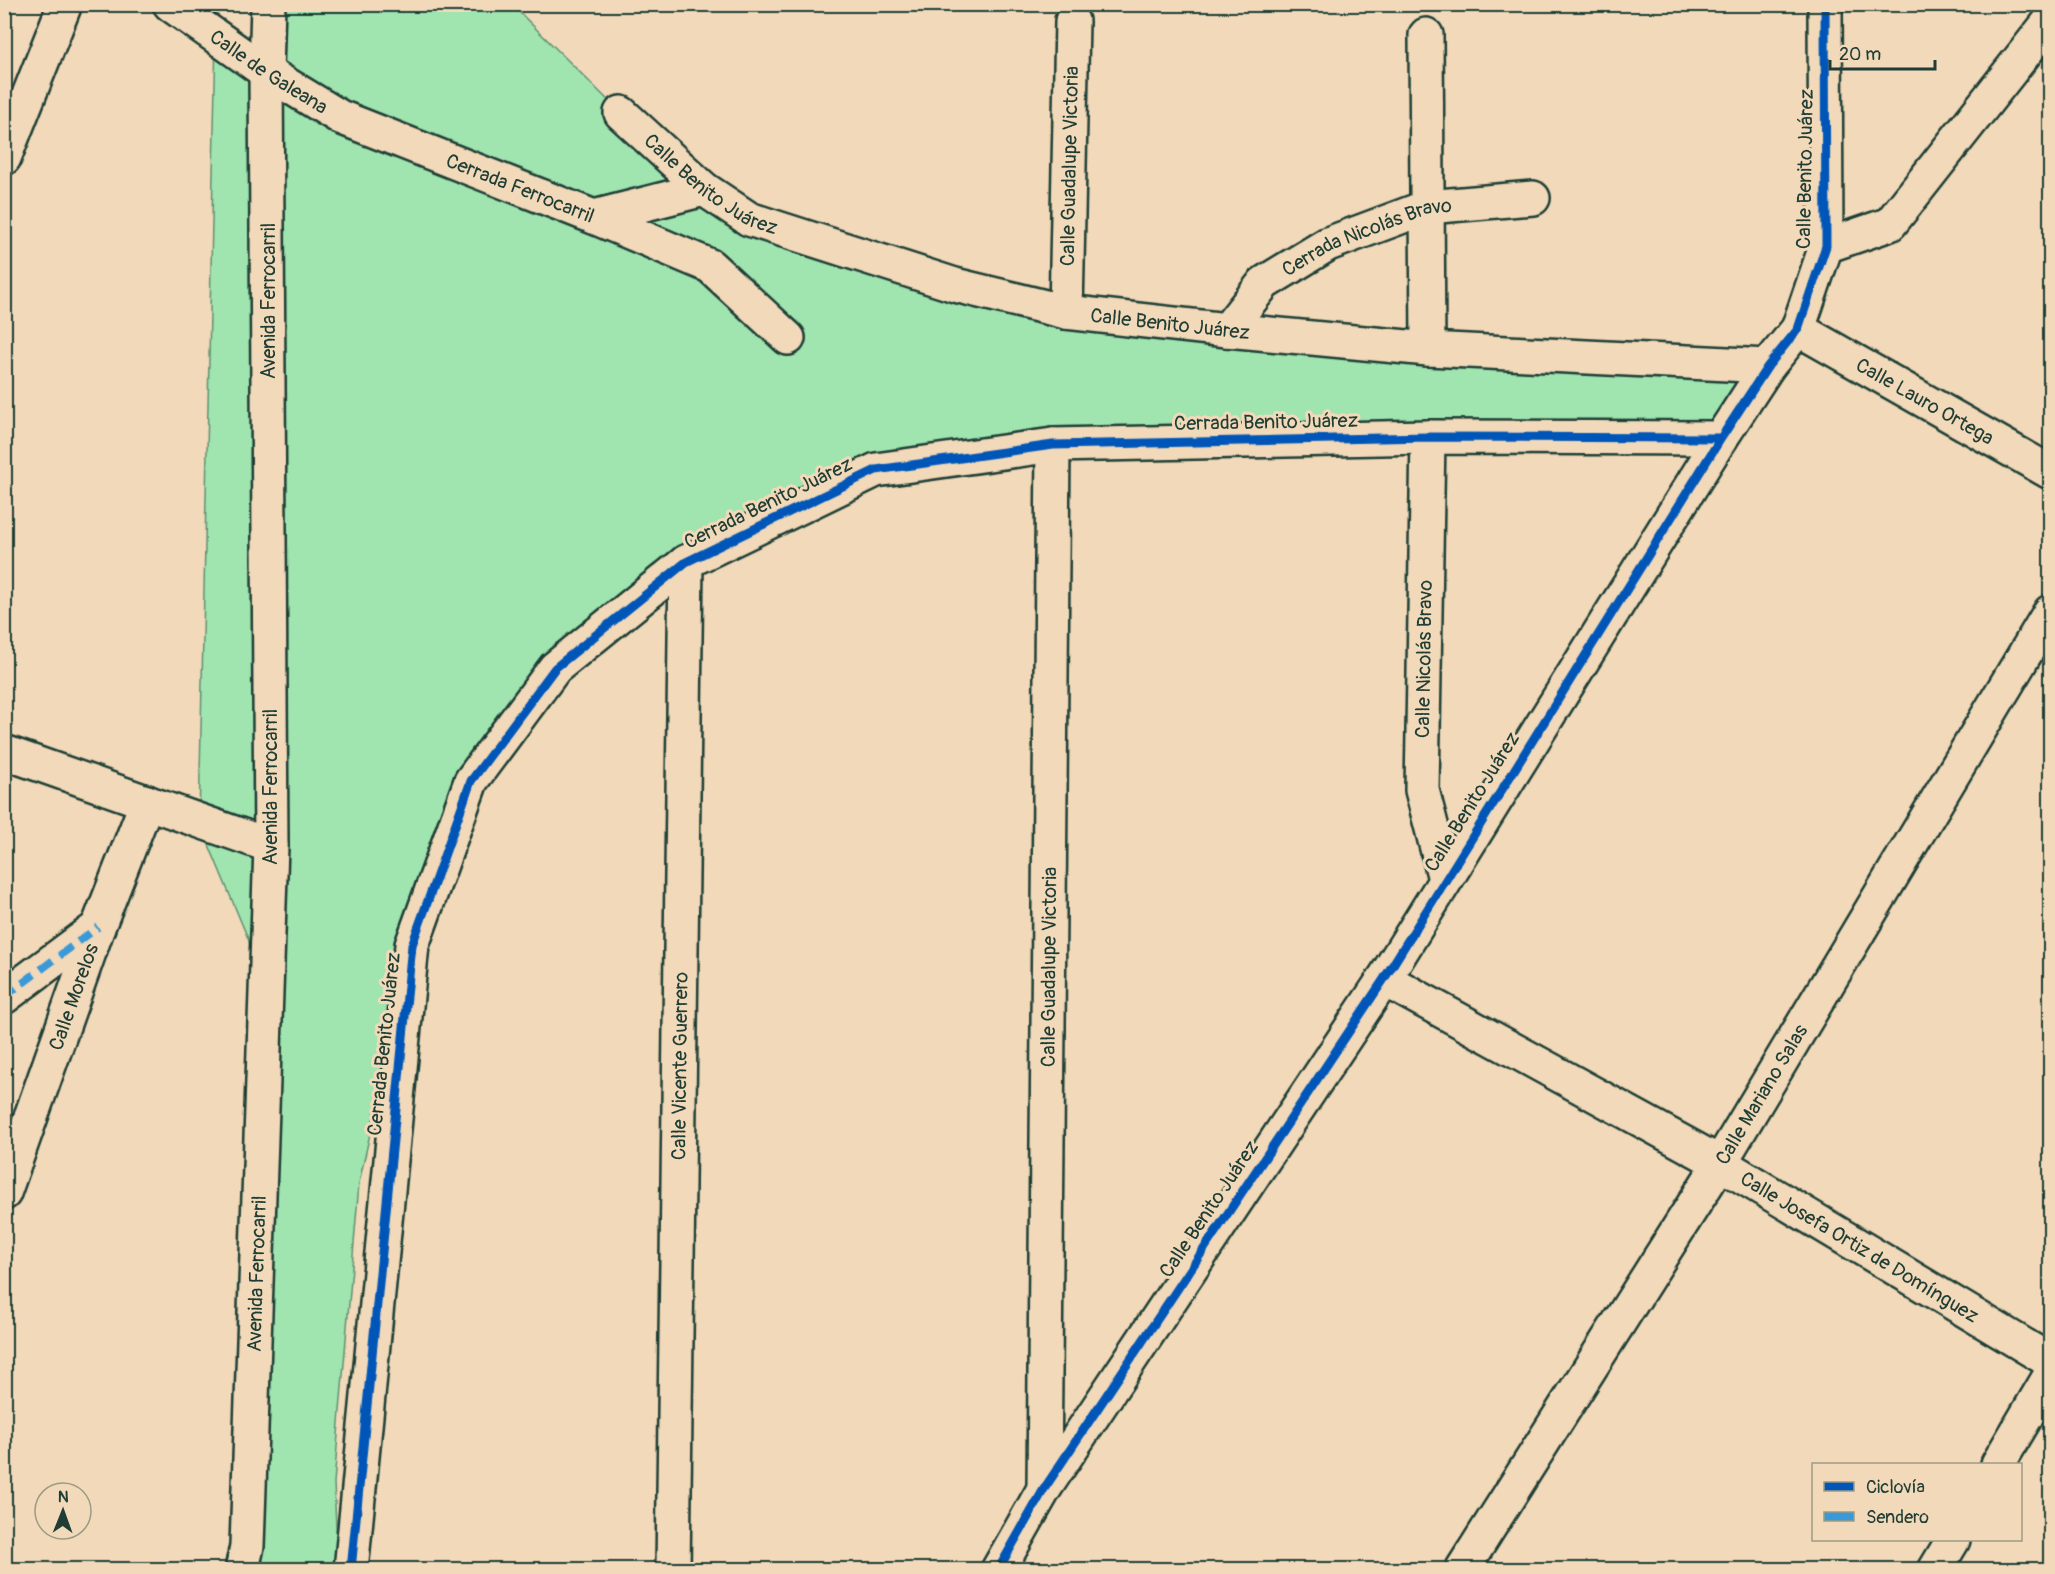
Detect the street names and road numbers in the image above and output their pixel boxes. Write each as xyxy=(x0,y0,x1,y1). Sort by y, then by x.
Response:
street label: Calle de Galeana xyxy=(205,24,333,119)
street label: Calle Guadalupe Victoria xyxy=(1054,66,1084,266)
street label: Calle Benito Juárez xyxy=(1791,89,1819,249)
street label: Calle Benito Juárez xyxy=(639,128,781,240)
street label: Cerrada Ferrocarril xyxy=(442,148,598,228)
street label: Cerrada Nicolás Bravo xyxy=(1277,192,1453,282)
street label: Avenida Ferrocarril xyxy=(256,223,281,379)
street label: Calle Benito Juárez xyxy=(1089,302,1251,345)
street label: Calle Lauro Ortega xyxy=(1852,352,1998,450)
street label: Cerrada Benito Juárez xyxy=(1174,408,1358,436)
street label: Cerrada Benito Juárez xyxy=(680,451,856,555)
street label: Calle Nicolás Bravo xyxy=(1410,579,1438,738)
street label: Avenida Ferrocarril xyxy=(258,709,283,865)
street label: Calle Benito Juárez xyxy=(1419,727,1525,877)
street label: Calle Guadalupe Victoria xyxy=(1035,867,1062,1067)
street label: Calle Morelos xyxy=(43,940,104,1054)
street label: Cerrada Benito Juárez xyxy=(362,951,406,1137)
street label: Calle Vicente Guerrero xyxy=(666,971,693,1160)
street label: Calle Mariano Salas xyxy=(1709,1019,1813,1169)
street label: Calle Benito Juárez xyxy=(1154,1136,1264,1282)
street label: Calle Josefa Ortiz de Domínguez xyxy=(1736,1166,1984,1328)
street label: Avenida Ferrocarril xyxy=(241,1195,272,1352)

